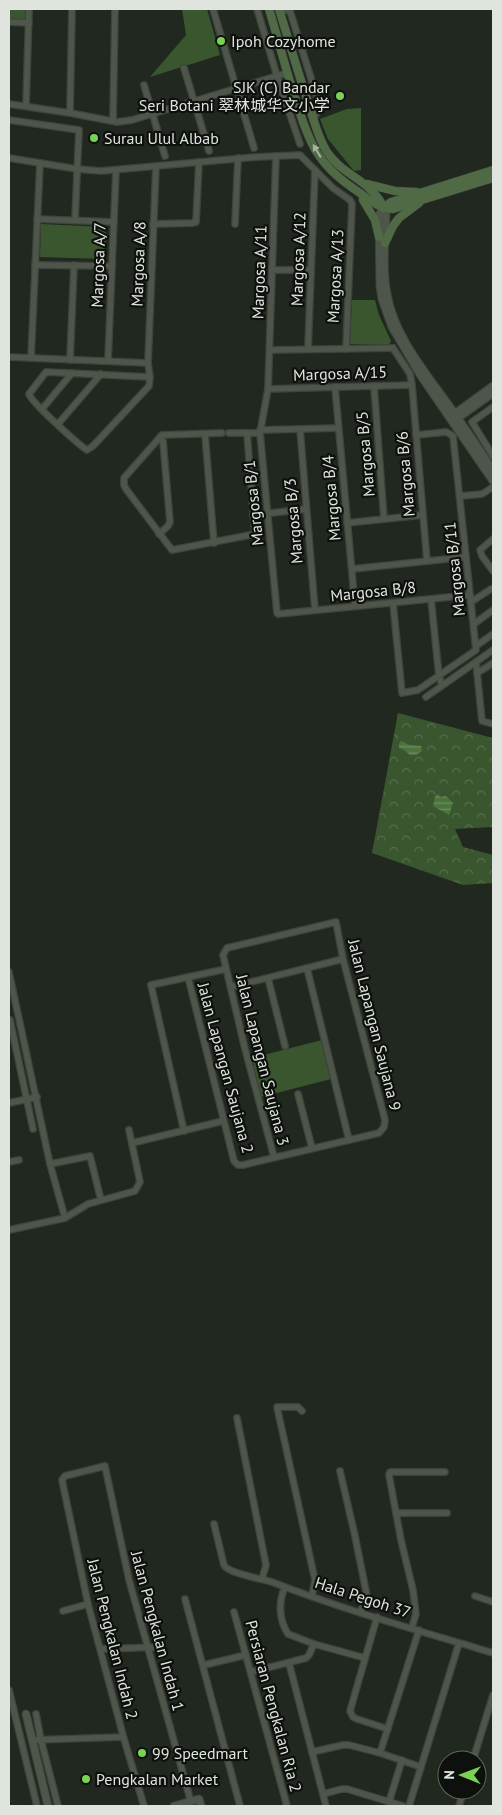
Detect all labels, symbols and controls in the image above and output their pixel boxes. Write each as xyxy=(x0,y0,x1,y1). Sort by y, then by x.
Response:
place label: Ipoh Cozyhome xyxy=(231,31,336,51)
marker: Ipoh Cozyhome xyxy=(215,35,227,47)
place label: SJK (C) Bandar Seri Botani 翠林城华文小学 xyxy=(139,77,331,115)
marker: SJK (C) Bandar Seri Botani 翠林城华文小学 xyxy=(334,90,346,102)
place label: Surau Ulul Albab xyxy=(104,128,219,148)
marker: Surau Ulul Albab xyxy=(88,132,100,144)
one-way arrow xyxy=(312,144,321,158)
street label: Margosa A/12 xyxy=(286,212,310,306)
street label: Margosa A/8 xyxy=(127,221,149,307)
street label: Margosa A/7 xyxy=(87,222,109,308)
street label: Margosa A/11 xyxy=(247,225,271,319)
street label: Margosa A/13 xyxy=(323,228,347,324)
street label: Margosa A/15 xyxy=(293,361,387,385)
street label: Margosa B/5 xyxy=(351,410,379,498)
street label: Margosa B/6 xyxy=(391,430,419,518)
street label: Margosa B/4 xyxy=(317,454,345,542)
street label: Margosa B/1 xyxy=(239,459,267,547)
street label: Margosa B/3 xyxy=(279,477,307,565)
street label: Margosa B/11 xyxy=(439,521,469,617)
street label: Margosa B/8 xyxy=(329,577,417,605)
street label: Jalan Lapangan Saujana 9 xyxy=(344,936,406,1113)
street label: Jalan Lapangan Saujana 3 xyxy=(232,971,294,1148)
street label: Jalan Lapangan Saujana 2 xyxy=(193,979,258,1156)
street label: Jalan Pengkalan Indah 1 xyxy=(127,1548,189,1713)
street label: Jalan Pengkalan Indah 2 xyxy=(83,1556,143,1721)
street label: Hala Pegoh 37 xyxy=(313,1572,413,1622)
street label: Persiaran Pengkalan Ria 2 xyxy=(241,1618,307,1794)
place label: 99 Speedmart xyxy=(152,1743,248,1763)
marker: 99 Speedmart xyxy=(136,1747,148,1759)
north arrow xyxy=(437,1750,487,1800)
place label: Pengkalan Market xyxy=(96,1769,219,1789)
text: N xyxy=(440,1770,458,1780)
marker: Pengkalan Market xyxy=(80,1773,92,1785)

